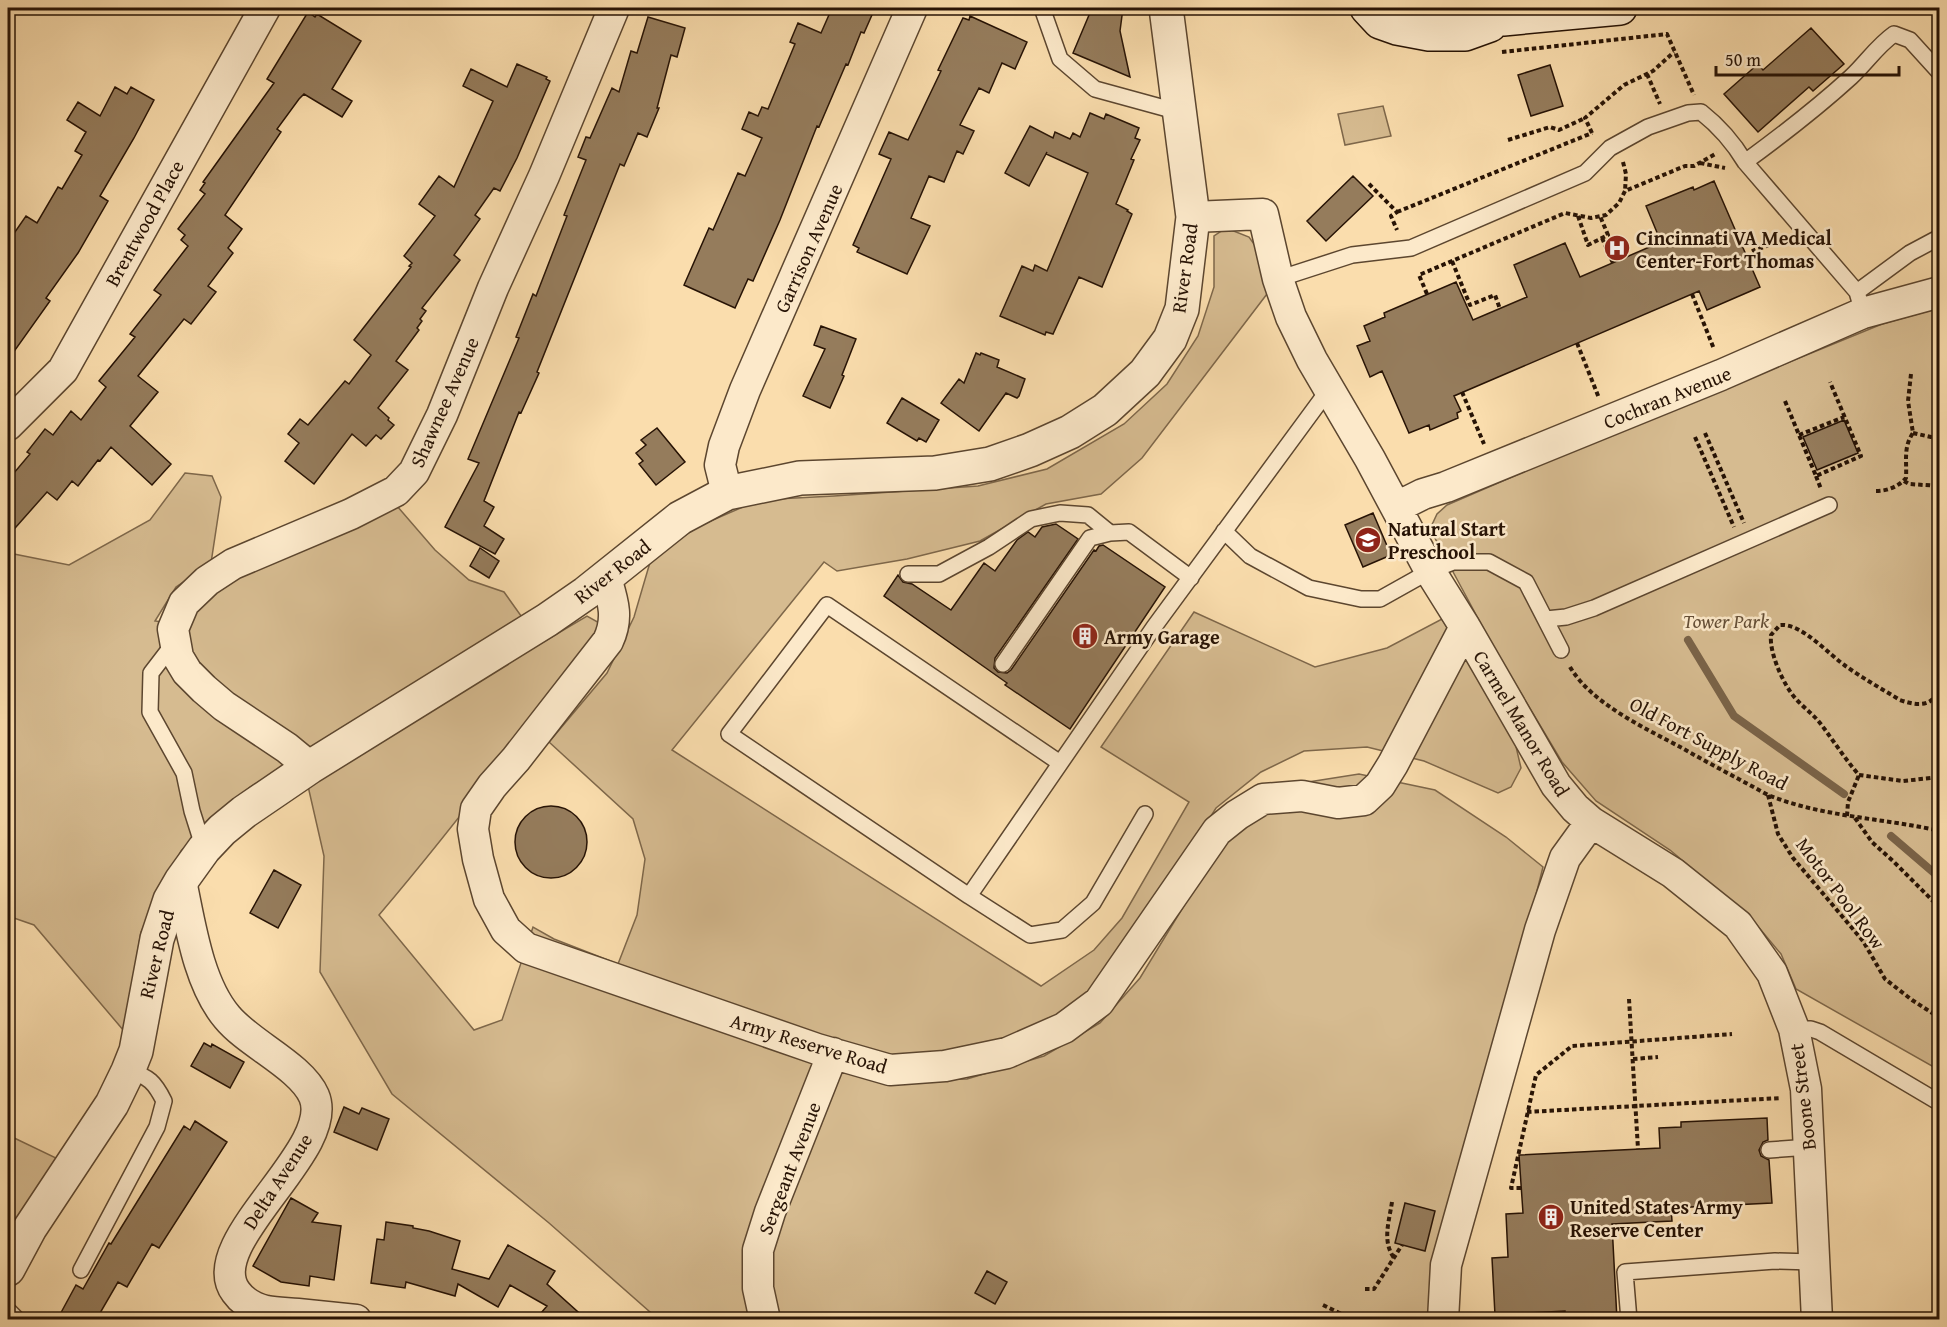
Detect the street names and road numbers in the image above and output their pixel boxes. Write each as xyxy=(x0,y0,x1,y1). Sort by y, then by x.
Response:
street label: Brentwood Place xyxy=(97,155,191,291)
street label: Garrison Avenue xyxy=(767,179,849,317)
street label: River Road xyxy=(1163,221,1205,315)
street label: Shawnee Avenue xyxy=(402,332,486,472)
street label: Cochran Avenue xyxy=(1599,358,1735,436)
street label: River Road xyxy=(567,532,657,610)
street label: Carmel Manor Road xyxy=(1467,644,1577,802)
street label: Old Fort Supply Road xyxy=(1625,689,1794,797)
street label: Motor Pool Row xyxy=(1789,831,1893,956)
street label: River Road xyxy=(131,906,181,1001)
street label: Army Reserve Road xyxy=(727,1005,891,1081)
street label: Boone Street xyxy=(1781,1042,1823,1152)
street label: Sergeant Avenue xyxy=(750,1097,828,1239)
street label: Delta Avenue xyxy=(235,1127,319,1235)

